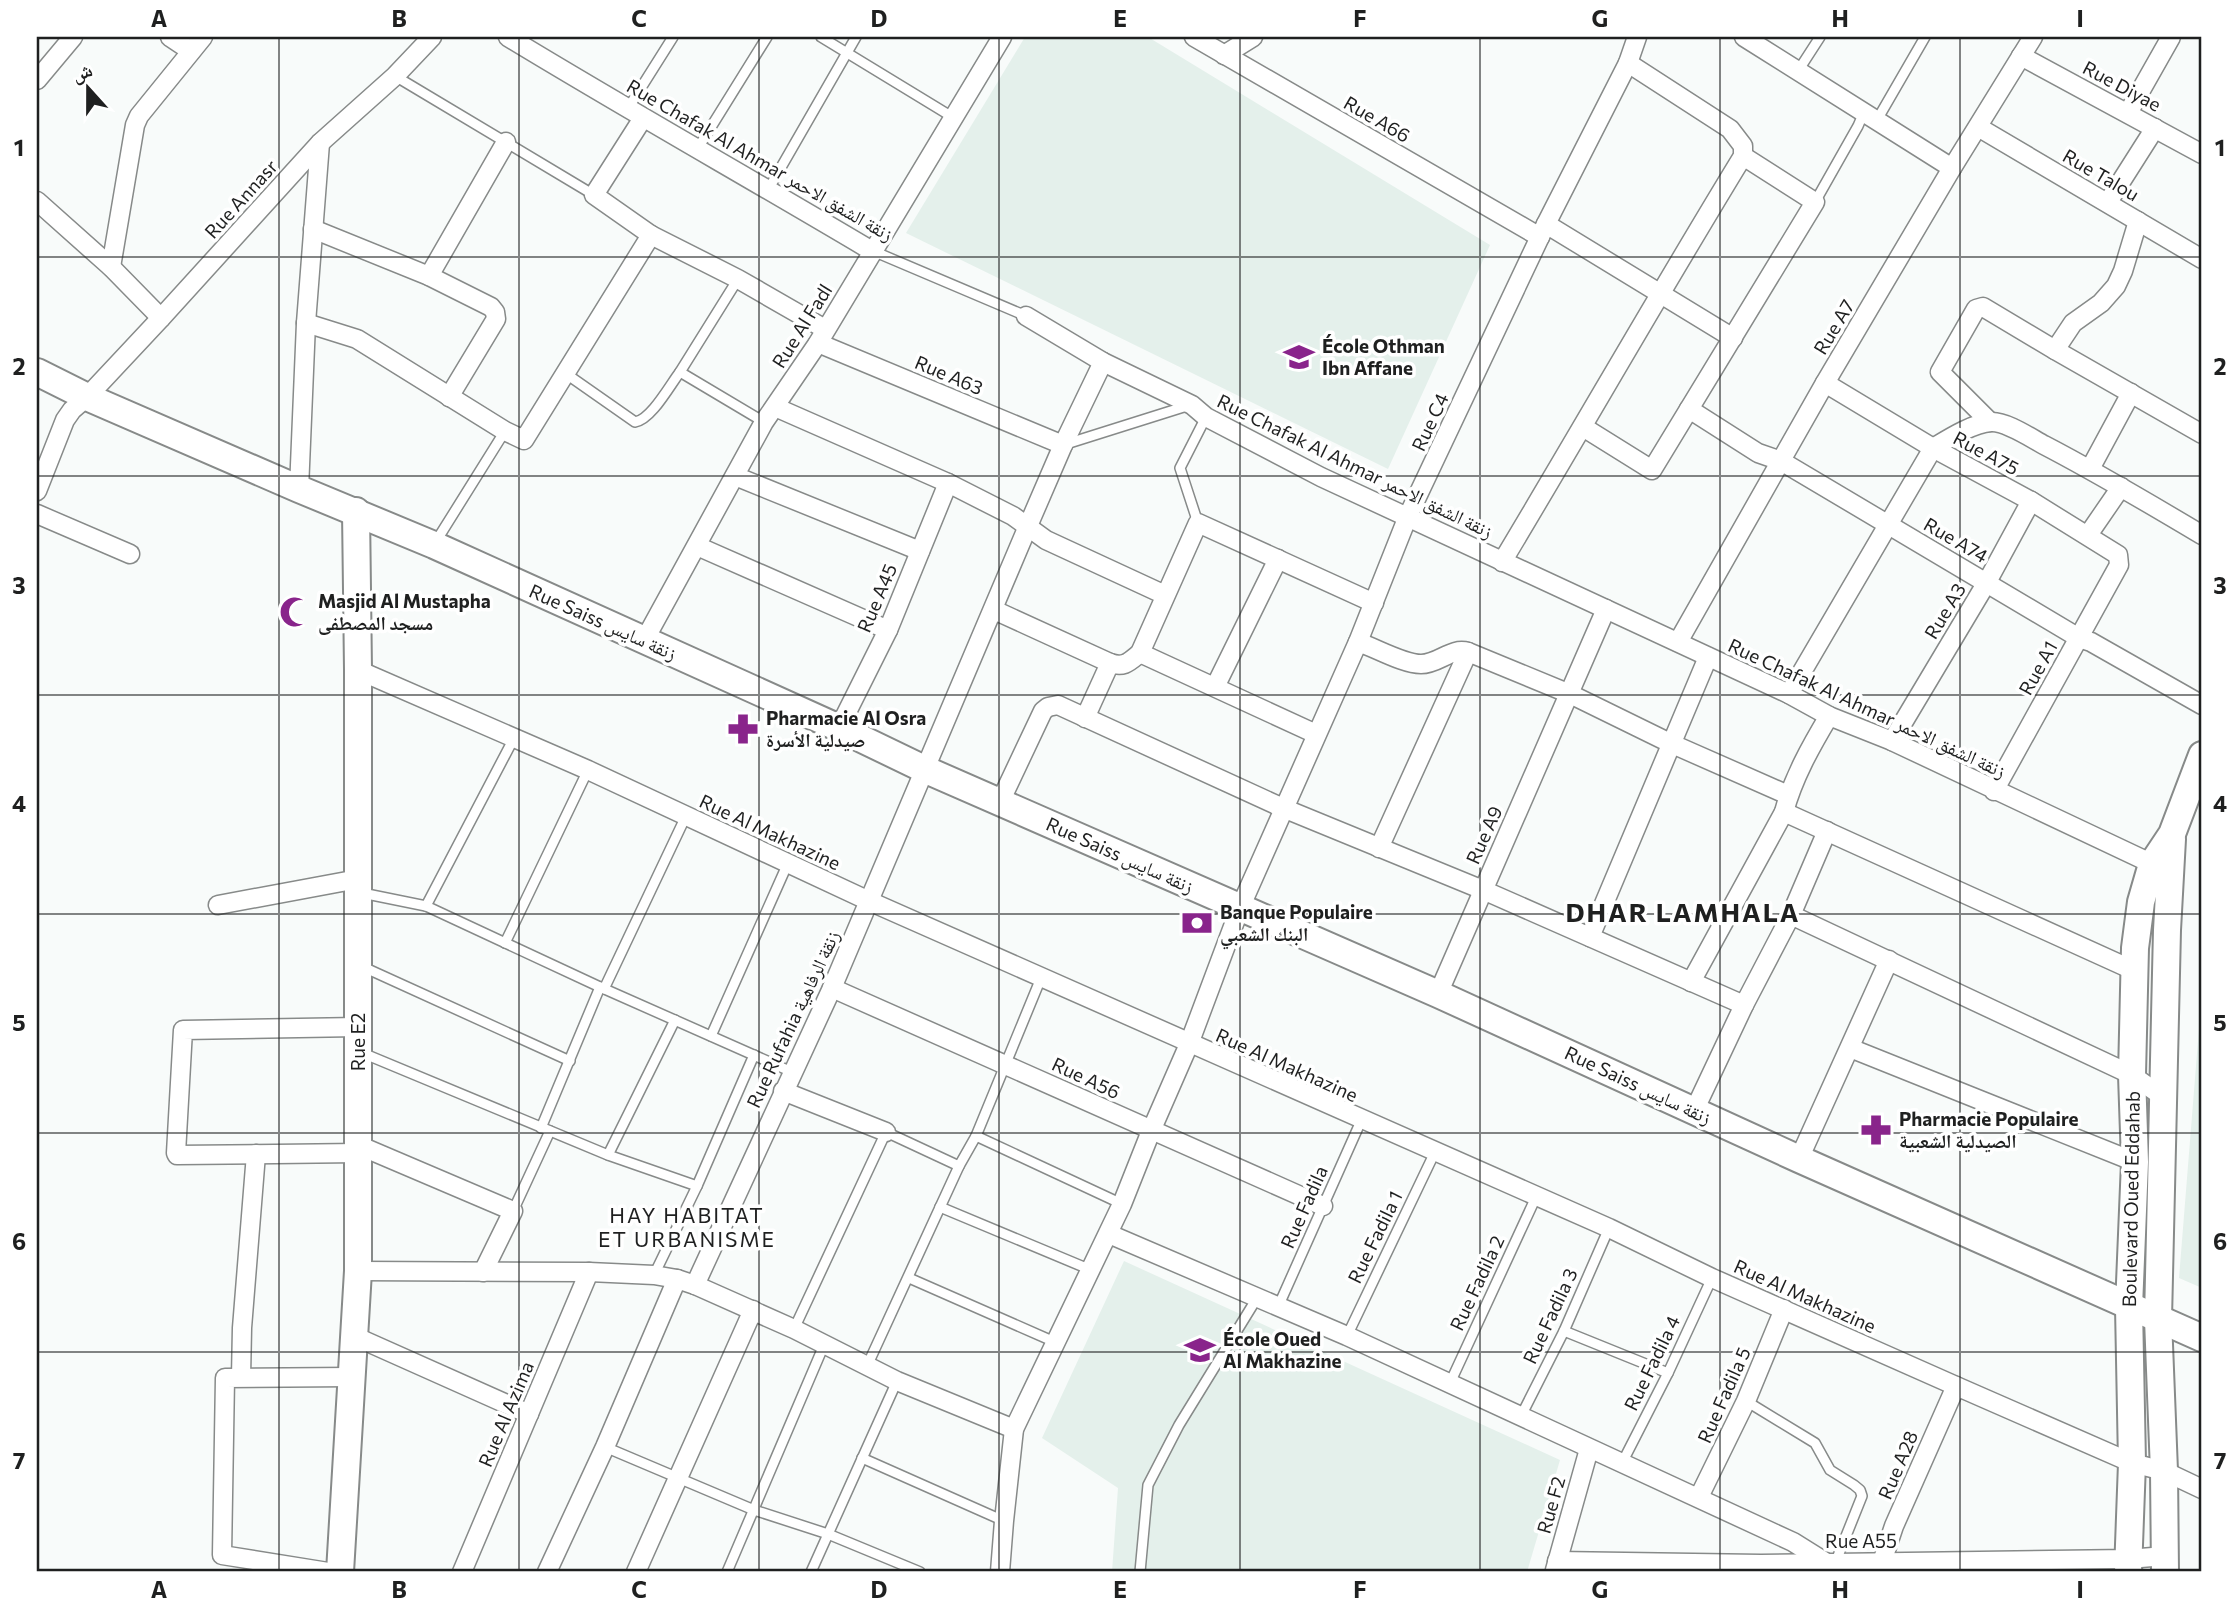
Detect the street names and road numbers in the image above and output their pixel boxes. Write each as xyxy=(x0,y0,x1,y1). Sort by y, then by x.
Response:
street label: Rue Diyae xyxy=(2079,55,2165,116)
street label: Rue Chafak Al Ahmar زنقة الشفق الاحمر xyxy=(622,74,898,246)
street label: Rue A66 xyxy=(1340,90,1414,147)
street label: Rue Talou xyxy=(2059,144,2143,206)
street label: Rue Annasr xyxy=(199,154,282,243)
street label: Rue Al Fadl xyxy=(767,279,836,372)
street label: Rue A7 xyxy=(1808,295,1859,358)
street label: Rue A63 xyxy=(912,350,987,399)
street label: Rue Chafak Al Ahmar زنقة الشفق الاحمر xyxy=(1213,389,1497,543)
street label: Rue C4 xyxy=(1406,389,1453,454)
street label: Rue A75 xyxy=(1950,426,2023,479)
street label: Rue A74 xyxy=(1920,512,1992,567)
street label: Rue A45 xyxy=(852,560,901,636)
street label: Rue Saiss زنقة سايس xyxy=(525,579,681,665)
street label: Rue A3 xyxy=(1919,579,1970,643)
street label: Rue Chafak Al Ahmar زنقة الشفق الاحمر xyxy=(1724,633,2010,783)
street label: Rue A1 xyxy=(2013,637,2062,699)
street label: Rue Al Makhazine xyxy=(696,789,844,874)
street label: Rue A9 xyxy=(1461,802,1506,867)
street label: Rue Saiss زنقة سايس xyxy=(1042,812,1198,898)
street label: Rue Rufahia زنقة الرفاهية xyxy=(741,926,845,1112)
street label: Rue E2 xyxy=(346,1013,369,1071)
street label: Rue Al Makhazine xyxy=(1213,1023,1362,1106)
street label: Rue Saiss زنقة سايس xyxy=(1561,1041,1715,1129)
street label: Rue A56 xyxy=(1049,1052,1124,1103)
street label: Boulevard Oued Eddahab xyxy=(2117,1091,2144,1307)
street label: Rue Fadila xyxy=(1275,1162,1332,1252)
street label: Rue Fadila 1 xyxy=(1342,1187,1407,1287)
street label: Rue Fadila 2 xyxy=(1445,1232,1509,1334)
street label: Rue Al Makhazine xyxy=(1731,1254,1880,1337)
street label: Rue Fadila 3 xyxy=(1517,1265,1582,1367)
street label: Rue Fadila 4 xyxy=(1619,1311,1684,1414)
street label: Rue Fadila 5 xyxy=(1692,1343,1755,1446)
street label: Rue Al Azima xyxy=(473,1358,538,1470)
street label: Rue A28 xyxy=(1873,1427,1922,1502)
street label: Rue F2 xyxy=(1531,1474,1570,1536)
street label: Rue A55 xyxy=(1825,1529,1897,1552)

